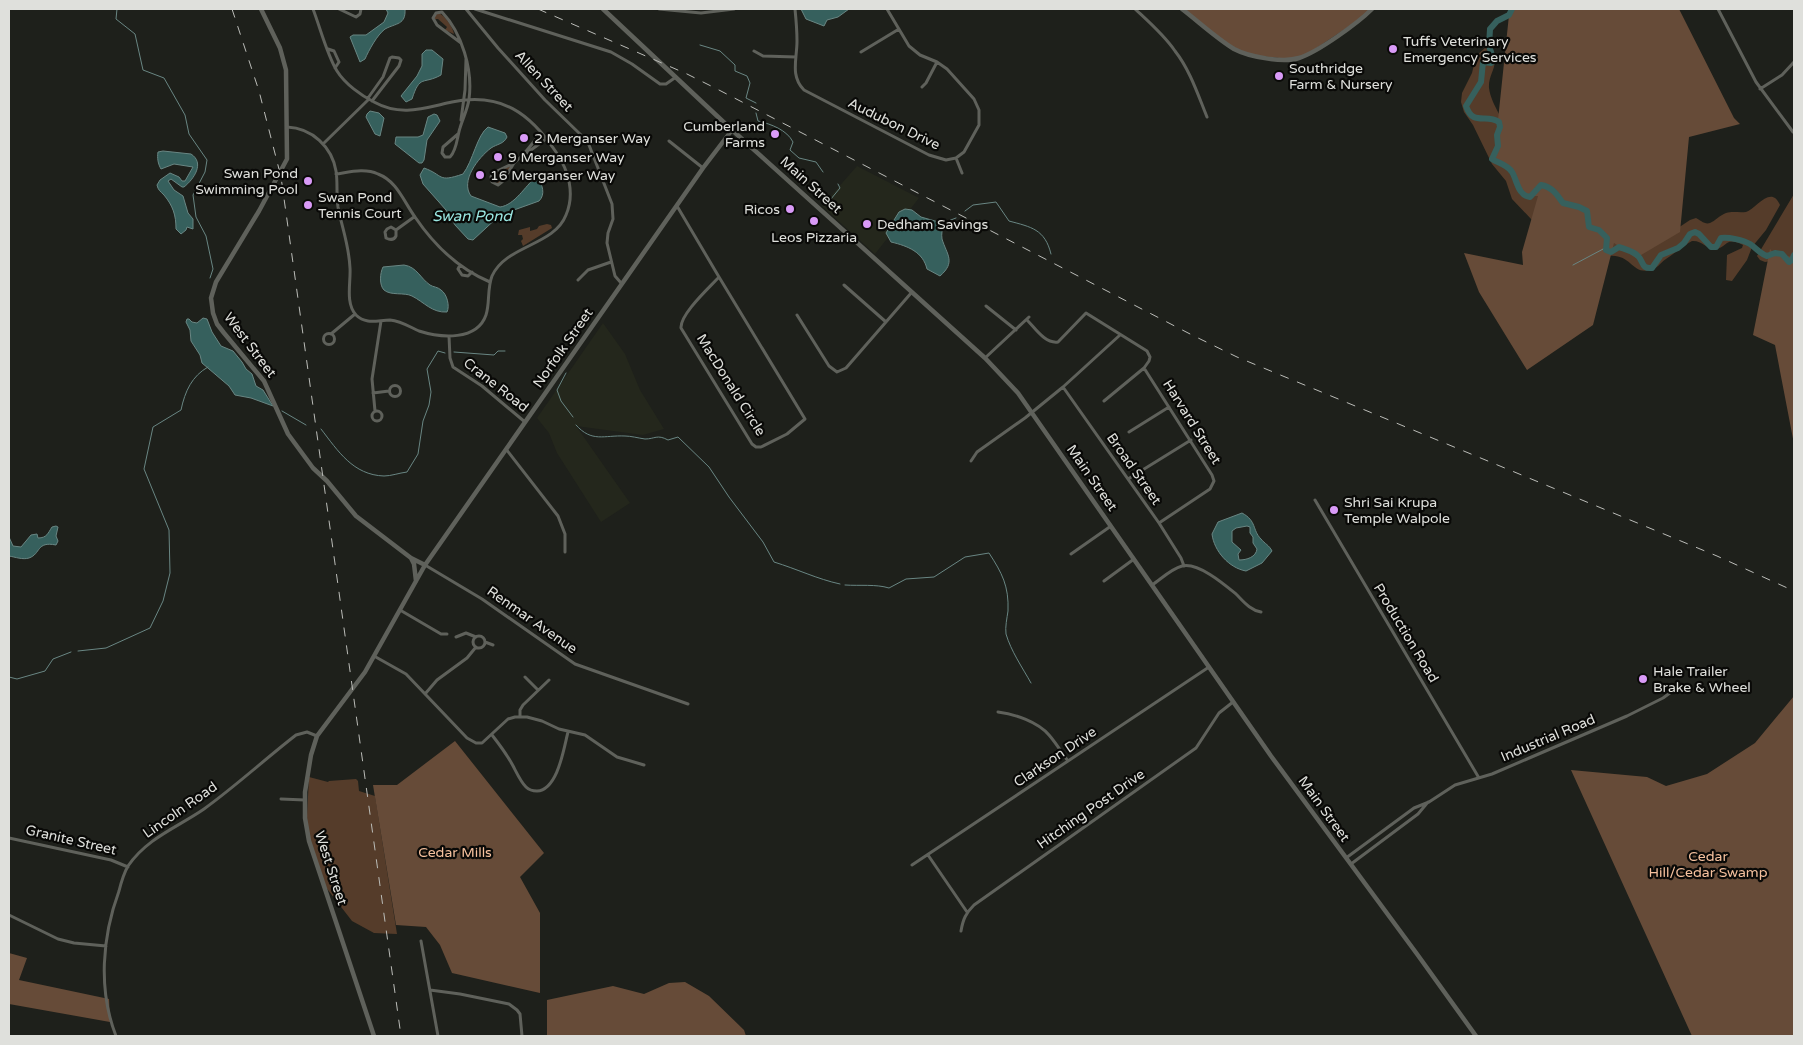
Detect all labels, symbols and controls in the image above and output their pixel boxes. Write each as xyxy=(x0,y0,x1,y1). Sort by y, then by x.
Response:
place label: Tuffs Veterinary Emergency Services xyxy=(1403,33,1537,66)
marker: Tuffs Veterinary Emergency Services xyxy=(1387,43,1399,55)
street label: Allen Street xyxy=(511,47,577,116)
place label: Southridge Farm & Nursery xyxy=(1289,60,1393,93)
marker: Southridge Farm & Nursery xyxy=(1273,70,1285,82)
street label: Audubon Drive xyxy=(845,94,943,154)
place label: Cumberland Farms xyxy=(683,118,765,151)
marker: Cumberland Farms xyxy=(769,128,781,140)
place label: 2 Merganser Way xyxy=(534,130,651,147)
marker: 2 Merganser Way xyxy=(518,132,530,144)
place label: 9 Merganser Way xyxy=(508,149,625,166)
marker: 9 Merganser Way xyxy=(492,151,504,163)
street label: Main Street xyxy=(777,153,846,218)
place label: Swan Pond Swimming Pool xyxy=(195,165,298,198)
place label: 16 Merganser Way xyxy=(490,167,616,184)
marker: 16 Merganser Way xyxy=(474,169,486,181)
marker: Swan Pond Swimming Pool xyxy=(302,175,314,187)
place label: Swan Pond Tennis Court xyxy=(318,189,402,222)
marker: Swan Pond Tennis Court xyxy=(302,199,314,211)
place label: Ricos xyxy=(744,201,780,218)
marker: Ricos xyxy=(784,203,796,215)
water label: Swan Pond xyxy=(432,207,513,225)
marker: Leos Pizzaria xyxy=(808,215,820,227)
place label: Dedham Savings xyxy=(877,216,989,233)
marker: Dedham Savings xyxy=(861,218,873,230)
place label: Leos Pizzaria xyxy=(771,229,857,246)
street label: Norfolk Street xyxy=(529,304,597,391)
street label: West Street xyxy=(220,309,280,381)
street label: MacDonald Circle xyxy=(693,331,769,439)
street label: Crane Road xyxy=(460,354,532,416)
street label: Harvard Street xyxy=(1159,377,1225,468)
street label: Broad Street xyxy=(1103,430,1165,509)
street label: Main Street xyxy=(1063,442,1121,515)
place label: Shri Sai Krupa Temple Walpole xyxy=(1344,494,1450,527)
marker: Shri Sai Krupa Temple Walpole xyxy=(1328,504,1340,516)
street label: Production Road xyxy=(1370,580,1442,686)
street label: Renmar Avenue xyxy=(484,583,580,657)
place label: Hale Trailer Brake & Wheel xyxy=(1653,663,1751,696)
marker: Hale Trailer Brake & Wheel xyxy=(1637,673,1649,685)
street label: Industrial Road xyxy=(1498,710,1598,766)
street label: Clarkson Drive xyxy=(1010,723,1100,791)
street label: Hitching Post Drive xyxy=(1034,765,1148,853)
street label: Main Street xyxy=(1294,773,1354,846)
street label: Lincoln Road xyxy=(140,778,220,842)
street label: Granite Street xyxy=(24,821,119,859)
street label: West Street xyxy=(311,829,351,908)
park label: Cedar Mills xyxy=(418,844,492,861)
park label: Cedar Hill/Cedar Swamp xyxy=(1649,848,1768,881)

